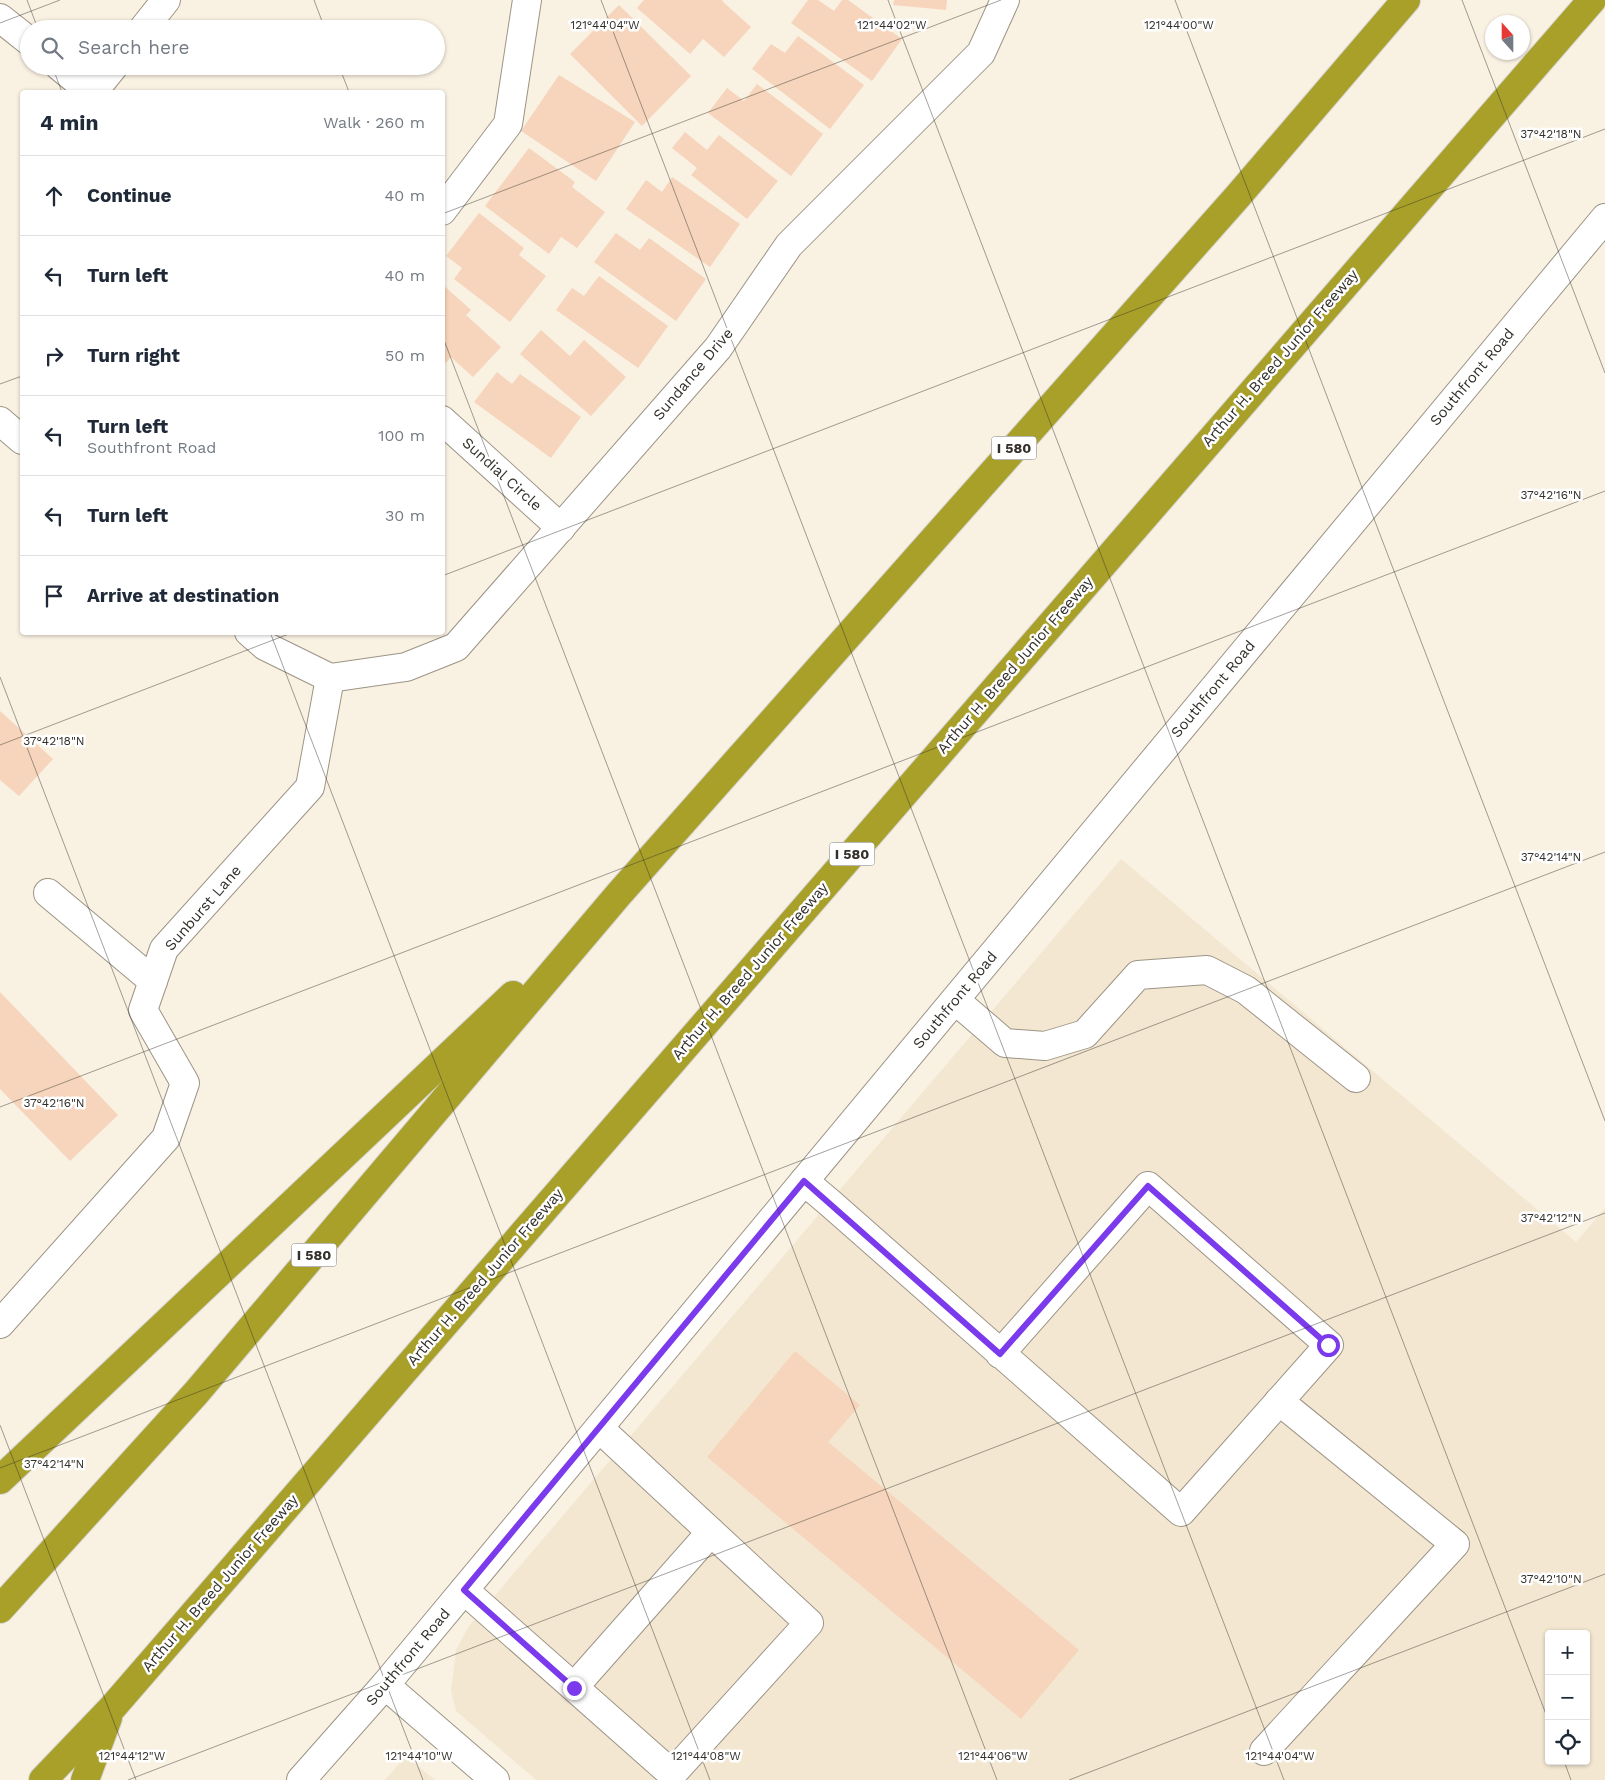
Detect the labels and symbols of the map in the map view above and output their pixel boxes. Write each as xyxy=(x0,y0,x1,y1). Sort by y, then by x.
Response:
north arrow xyxy=(1485,15,1530,60)
text: 121°44'04"W xyxy=(570,18,640,32)
text: 121°44'02"W xyxy=(857,18,927,32)
text: 121°44'00"W xyxy=(1144,18,1214,32)
text: 37°42'18"N xyxy=(1520,127,1582,141)
street label: Arthur H. Breed Junior Freeway xyxy=(1198,265,1362,450)
street label: Sundance Drive xyxy=(649,324,737,424)
street label: Southfront Road xyxy=(1426,325,1518,429)
street label: Sundial Circle xyxy=(458,434,546,514)
road number: I 580 xyxy=(992,436,1036,459)
text: 37°42'16"N xyxy=(1520,488,1582,502)
street label: Arthur H. Breed Junior Freeway xyxy=(933,572,1097,757)
street label: Southfront Road xyxy=(1167,637,1259,741)
text: 37°42'18"N xyxy=(23,734,85,748)
road number: I 580 xyxy=(830,842,874,866)
text: 37°42'14"N xyxy=(1521,850,1581,864)
street label: Sunburst Lane xyxy=(161,862,245,954)
street label: Arthur H. Breed Junior Freeway xyxy=(668,878,832,1063)
street label: Southfront Road xyxy=(909,948,1001,1052)
text: 37°42'16"N xyxy=(23,1096,85,1110)
street label: Arthur H. Breed Junior Freeway xyxy=(403,1184,567,1369)
text: 37°42'12"N xyxy=(1521,1211,1581,1225)
road number: I 580 xyxy=(292,1244,336,1266)
route start xyxy=(1317,1334,1340,1357)
text: 37°42'14"N xyxy=(24,1457,84,1471)
street label: Arthur H. Breed Junior Freeway xyxy=(138,1490,302,1675)
text: 37°42'10"N xyxy=(1520,1572,1582,1586)
street label: Southfront Road xyxy=(362,1605,454,1709)
route end xyxy=(563,1677,586,1700)
text: 121°44'12"W xyxy=(99,1749,166,1763)
text: 121°44'10"W xyxy=(386,1749,453,1763)
text: 121°44'08"W xyxy=(671,1749,741,1763)
text: 121°44'06"W xyxy=(958,1749,1028,1763)
text: 121°44'04"W xyxy=(1245,1749,1315,1763)

